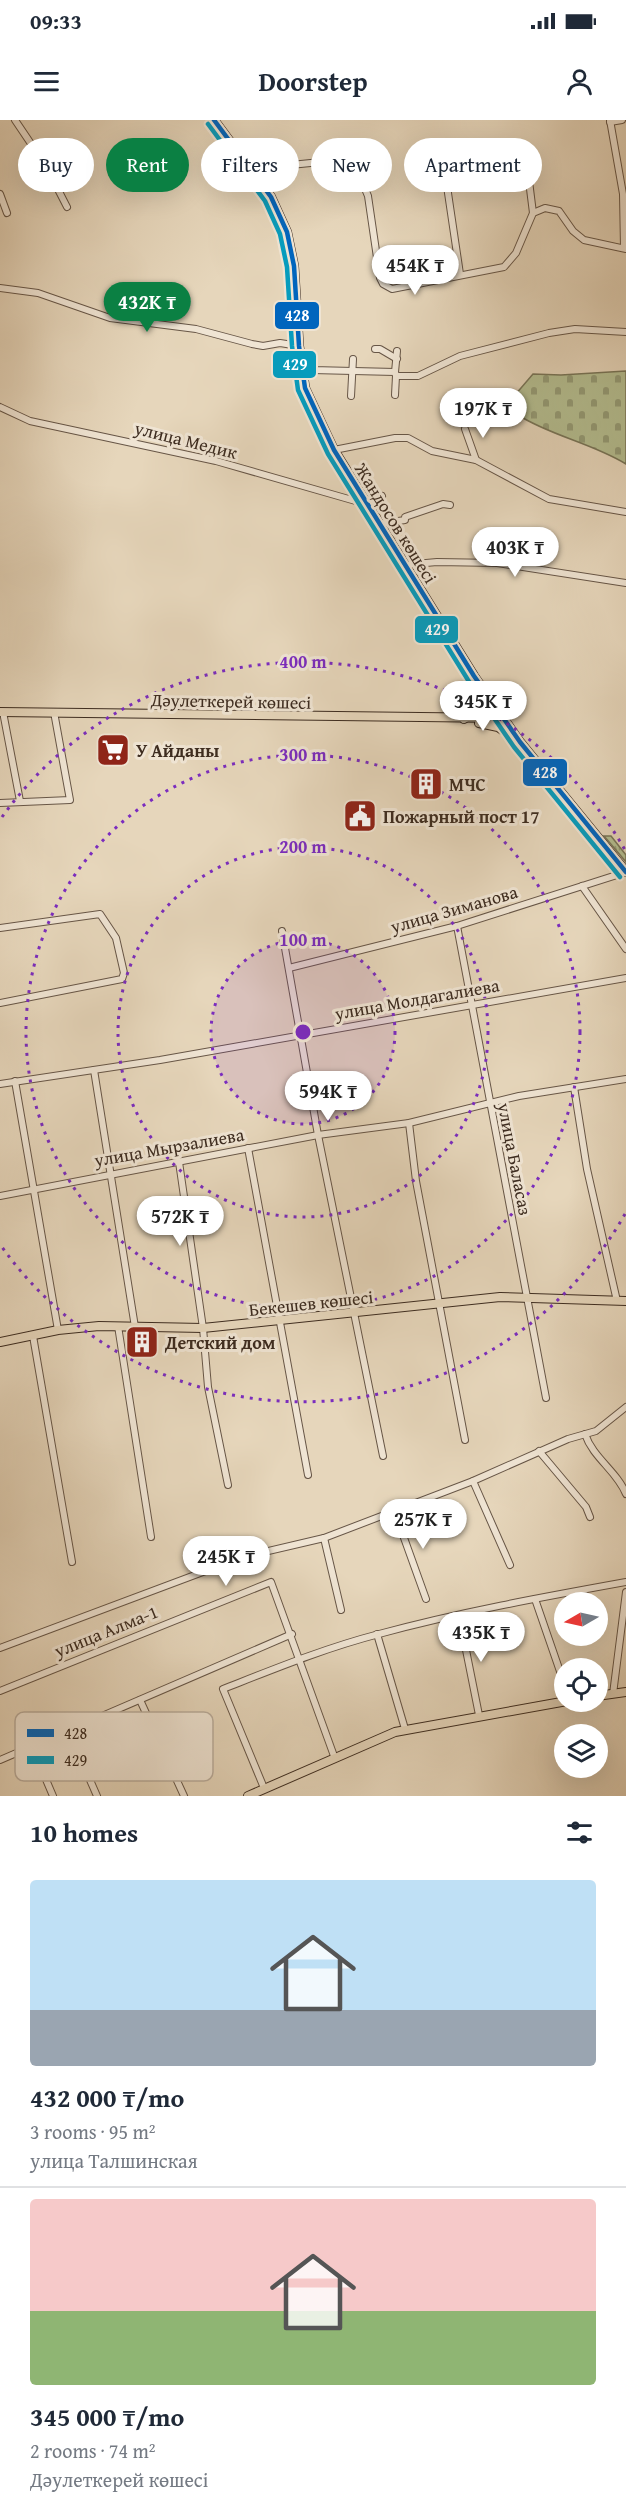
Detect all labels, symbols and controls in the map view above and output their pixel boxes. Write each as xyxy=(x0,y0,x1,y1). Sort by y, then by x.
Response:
text: 09:33 xyxy=(30,5,82,37)
text: Doorstep xyxy=(258,61,368,101)
icon: menu xyxy=(30,65,63,98)
icon: person xyxy=(563,65,596,98)
chip: Buy xyxy=(18,138,94,192)
chip: Rent xyxy=(106,138,189,192)
chip: Filters xyxy=(201,138,299,192)
chip: New xyxy=(311,138,392,192)
chip: Apartment xyxy=(404,138,542,192)
pin: 454K ₸ xyxy=(366,245,464,296)
text: 454K ₸ xyxy=(386,250,444,279)
pin: 432K ₸ xyxy=(98,282,196,333)
text: 432K ₸ xyxy=(118,287,176,316)
line badge: 428 xyxy=(274,301,320,330)
text: 428 xyxy=(285,303,309,327)
line badge: 429 xyxy=(272,350,317,379)
text: 429 xyxy=(283,352,307,376)
pin: 197K ₸ xyxy=(434,388,532,439)
text: 197K ₸ xyxy=(454,393,512,422)
street label: улица Медик xyxy=(131,414,241,466)
street label: Жандосов көшесі xyxy=(348,457,444,588)
pin: 403K ₸ xyxy=(466,527,564,578)
text: 403K ₸ xyxy=(486,532,544,561)
line badge: 429 xyxy=(414,615,459,644)
text: 429 xyxy=(425,617,449,641)
text: 400 m xyxy=(279,648,327,675)
pin: 345K ₸ xyxy=(434,681,532,732)
street label: Дәулеткерей көшесі xyxy=(150,686,311,716)
text: 345K ₸ xyxy=(454,686,512,715)
supermarket icon: У Айданы xyxy=(95,732,131,768)
place label: У Айданы xyxy=(136,737,219,764)
text: 300 m xyxy=(279,741,327,768)
line badge: 428 xyxy=(522,758,568,787)
text: 428 xyxy=(533,760,557,784)
building icon: МЧС xyxy=(408,766,444,802)
place label: МЧС xyxy=(449,771,486,798)
public building icon: Пожарный пост 17 xyxy=(342,798,378,834)
place label: Пожарный пост 17 xyxy=(383,803,539,830)
text: 200 m xyxy=(279,833,327,860)
street label: улица Зиманова xyxy=(386,878,521,940)
text: 100 m xyxy=(279,926,327,953)
street label: улица Молдагалиева xyxy=(332,971,502,1027)
centre of rings xyxy=(293,1022,313,1042)
pin: 594K ₸ xyxy=(279,1071,377,1122)
text: 594K ₸ xyxy=(299,1076,357,1105)
street label: улица Баласаз xyxy=(491,1099,539,1218)
street label: улица Мырзалиева xyxy=(91,1120,247,1174)
pin: 572K ₸ xyxy=(131,1196,229,1247)
text: 572K ₸ xyxy=(151,1201,209,1230)
street label: Бекешев көшесі xyxy=(247,1283,375,1323)
building icon: Детский дом xyxy=(124,1324,160,1360)
place label: Детский дом xyxy=(164,1329,276,1356)
pin: 257K ₸ xyxy=(374,1499,472,1550)
text: 257K ₸ xyxy=(394,1504,452,1533)
pin: 245K ₸ xyxy=(177,1536,275,1587)
text: 245K ₸ xyxy=(197,1541,255,1570)
north arrow xyxy=(554,1592,608,1646)
map controls xyxy=(554,1592,608,1778)
street label: улица Алма-1 xyxy=(49,1598,162,1664)
pin: 435K ₸ xyxy=(432,1612,530,1663)
text: 435K ₸ xyxy=(452,1617,510,1646)
button: locate xyxy=(554,1658,608,1712)
legend xyxy=(15,1712,213,1781)
text: 428 xyxy=(64,1721,87,1745)
button: layers xyxy=(554,1724,608,1778)
text: 429 xyxy=(64,1748,87,1772)
text: 10 homes xyxy=(30,1813,138,1852)
icon: filters xyxy=(563,1816,596,1849)
icon: home xyxy=(259,1919,367,2027)
text: 432 000 ₸/mo xyxy=(30,2078,184,2117)
text: 3 rooms · 95 m² xyxy=(30,2117,156,2146)
text: улица Талшинская xyxy=(30,2146,198,2175)
icon: home xyxy=(259,2238,367,2346)
text: 345 000 ₸/mo xyxy=(30,2397,184,2436)
text: 2 rooms · 74 m² xyxy=(30,2436,156,2465)
text: Дәулеткерей көшесі xyxy=(30,2465,208,2494)

